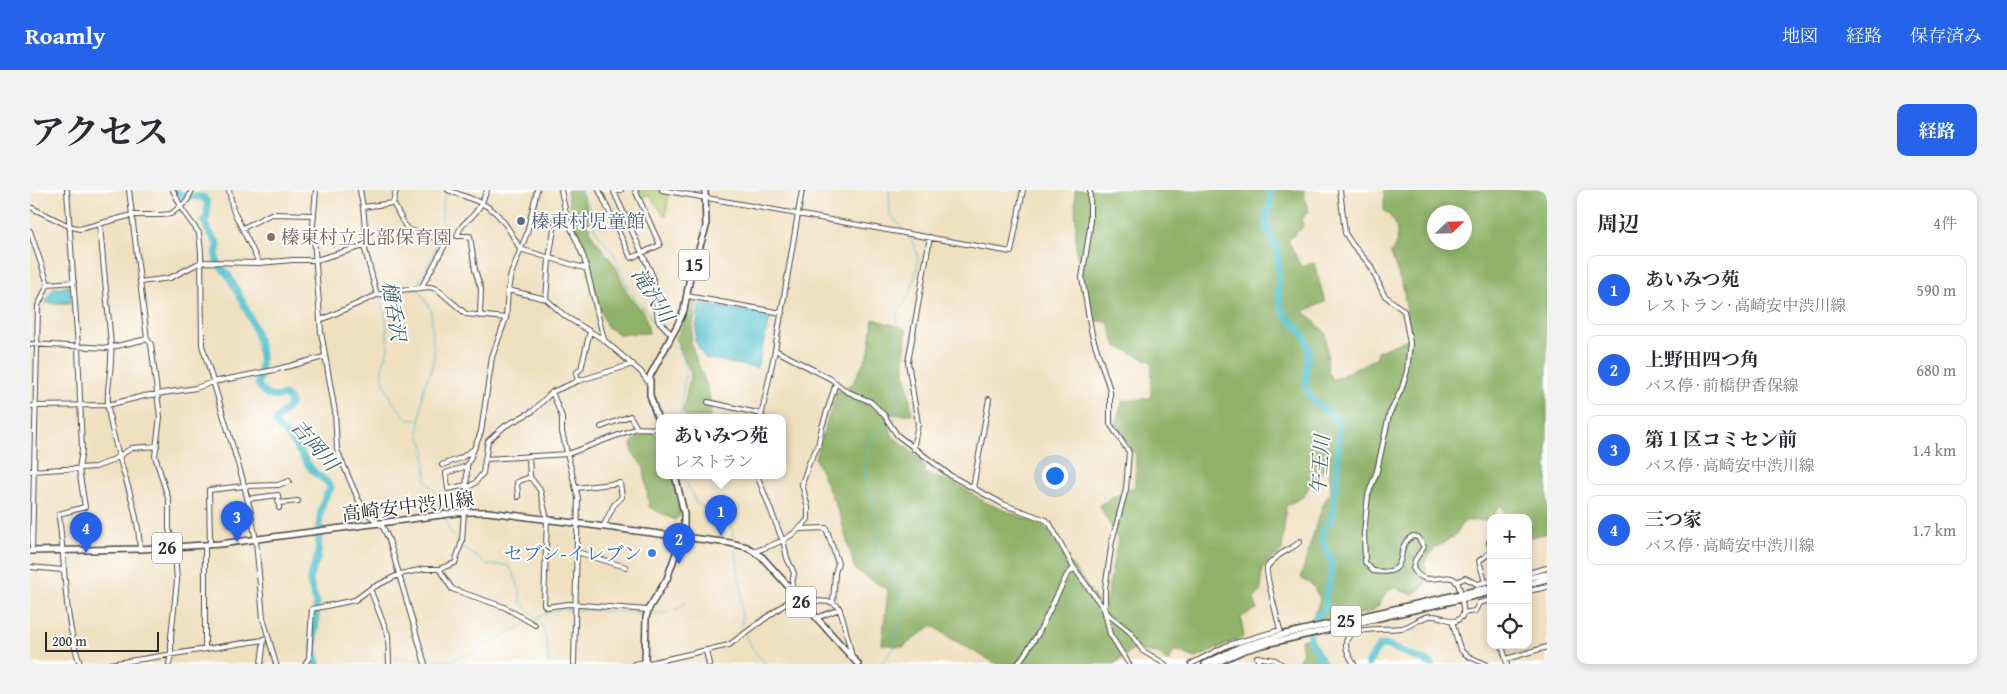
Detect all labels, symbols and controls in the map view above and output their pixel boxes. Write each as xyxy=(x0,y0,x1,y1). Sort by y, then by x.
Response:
text: Roamly xyxy=(25,18,105,53)
text: 地図 xyxy=(1782,22,1818,49)
text: 経路 xyxy=(1846,22,1882,49)
text: 保存済み xyxy=(1910,22,1982,49)
button: 経路 xyxy=(1897,104,1977,156)
text: アクセス xyxy=(30,106,169,157)
north arrow xyxy=(1427,205,1472,250)
place label: 榛東村児童館 xyxy=(531,207,645,235)
text: 周辺 xyxy=(1597,208,1639,239)
text: 4件 xyxy=(1933,211,1957,235)
marker: 榛東村児童館 xyxy=(515,215,527,227)
place label: 榛東村立北部保育園 xyxy=(281,223,452,251)
marker: 榛東村立北部保育園 xyxy=(265,231,277,243)
road number: 15 xyxy=(679,250,709,280)
water label: 滝沢川 xyxy=(625,262,683,329)
text: あいみつ苑 xyxy=(1645,265,1740,293)
text: 1 xyxy=(1610,278,1618,302)
text: 590 m xyxy=(1916,278,1956,302)
water label: 樋呑沢 xyxy=(375,279,414,346)
text: レストラン · 高崎安中渋川線 xyxy=(1645,293,1846,317)
text: 上野田四つ角 xyxy=(1645,345,1759,373)
text: 2 xyxy=(1610,358,1618,382)
text: 680 m xyxy=(1916,358,1956,382)
text: バス停 · 前橋伊香保線 xyxy=(1645,373,1799,397)
water label: 吉岡川 xyxy=(285,413,347,478)
popup xyxy=(656,414,786,479)
text: あいみつ苑 xyxy=(674,421,768,449)
text: 第１区コミセン前 xyxy=(1645,425,1797,453)
water label: 午王川 xyxy=(1303,432,1336,496)
text: 3 xyxy=(1610,438,1618,462)
text: 1.4 km xyxy=(1912,438,1956,462)
text: レストラン xyxy=(674,449,753,473)
text: バス停 · 高崎安中渋川線 xyxy=(1645,453,1815,477)
your location xyxy=(1042,463,1068,489)
street label: 高崎安中渋川線 xyxy=(340,484,476,528)
pin: 1 xyxy=(705,495,737,536)
pin: 3 xyxy=(221,501,253,542)
text: 三つ家 xyxy=(1645,505,1702,533)
pin: 4 xyxy=(70,512,102,553)
map controls xyxy=(1487,514,1532,649)
button: + xyxy=(1487,514,1532,559)
text: 4 xyxy=(1610,518,1618,542)
text: 1.7 km xyxy=(1912,518,1956,542)
pin: 2 xyxy=(663,523,695,564)
road number: 26 xyxy=(152,532,182,563)
text: バス停 · 高崎安中渋川線 xyxy=(1645,533,1815,557)
place label: セブン-イレブン xyxy=(504,539,642,567)
marker: セブン-イレブン xyxy=(646,547,658,559)
button: − xyxy=(1487,559,1532,604)
road number: 26 xyxy=(786,587,816,618)
button: locate xyxy=(1487,604,1532,649)
road number: 25 xyxy=(1331,606,1361,636)
scale bar xyxy=(45,629,159,652)
text: 200 m xyxy=(52,631,87,651)

